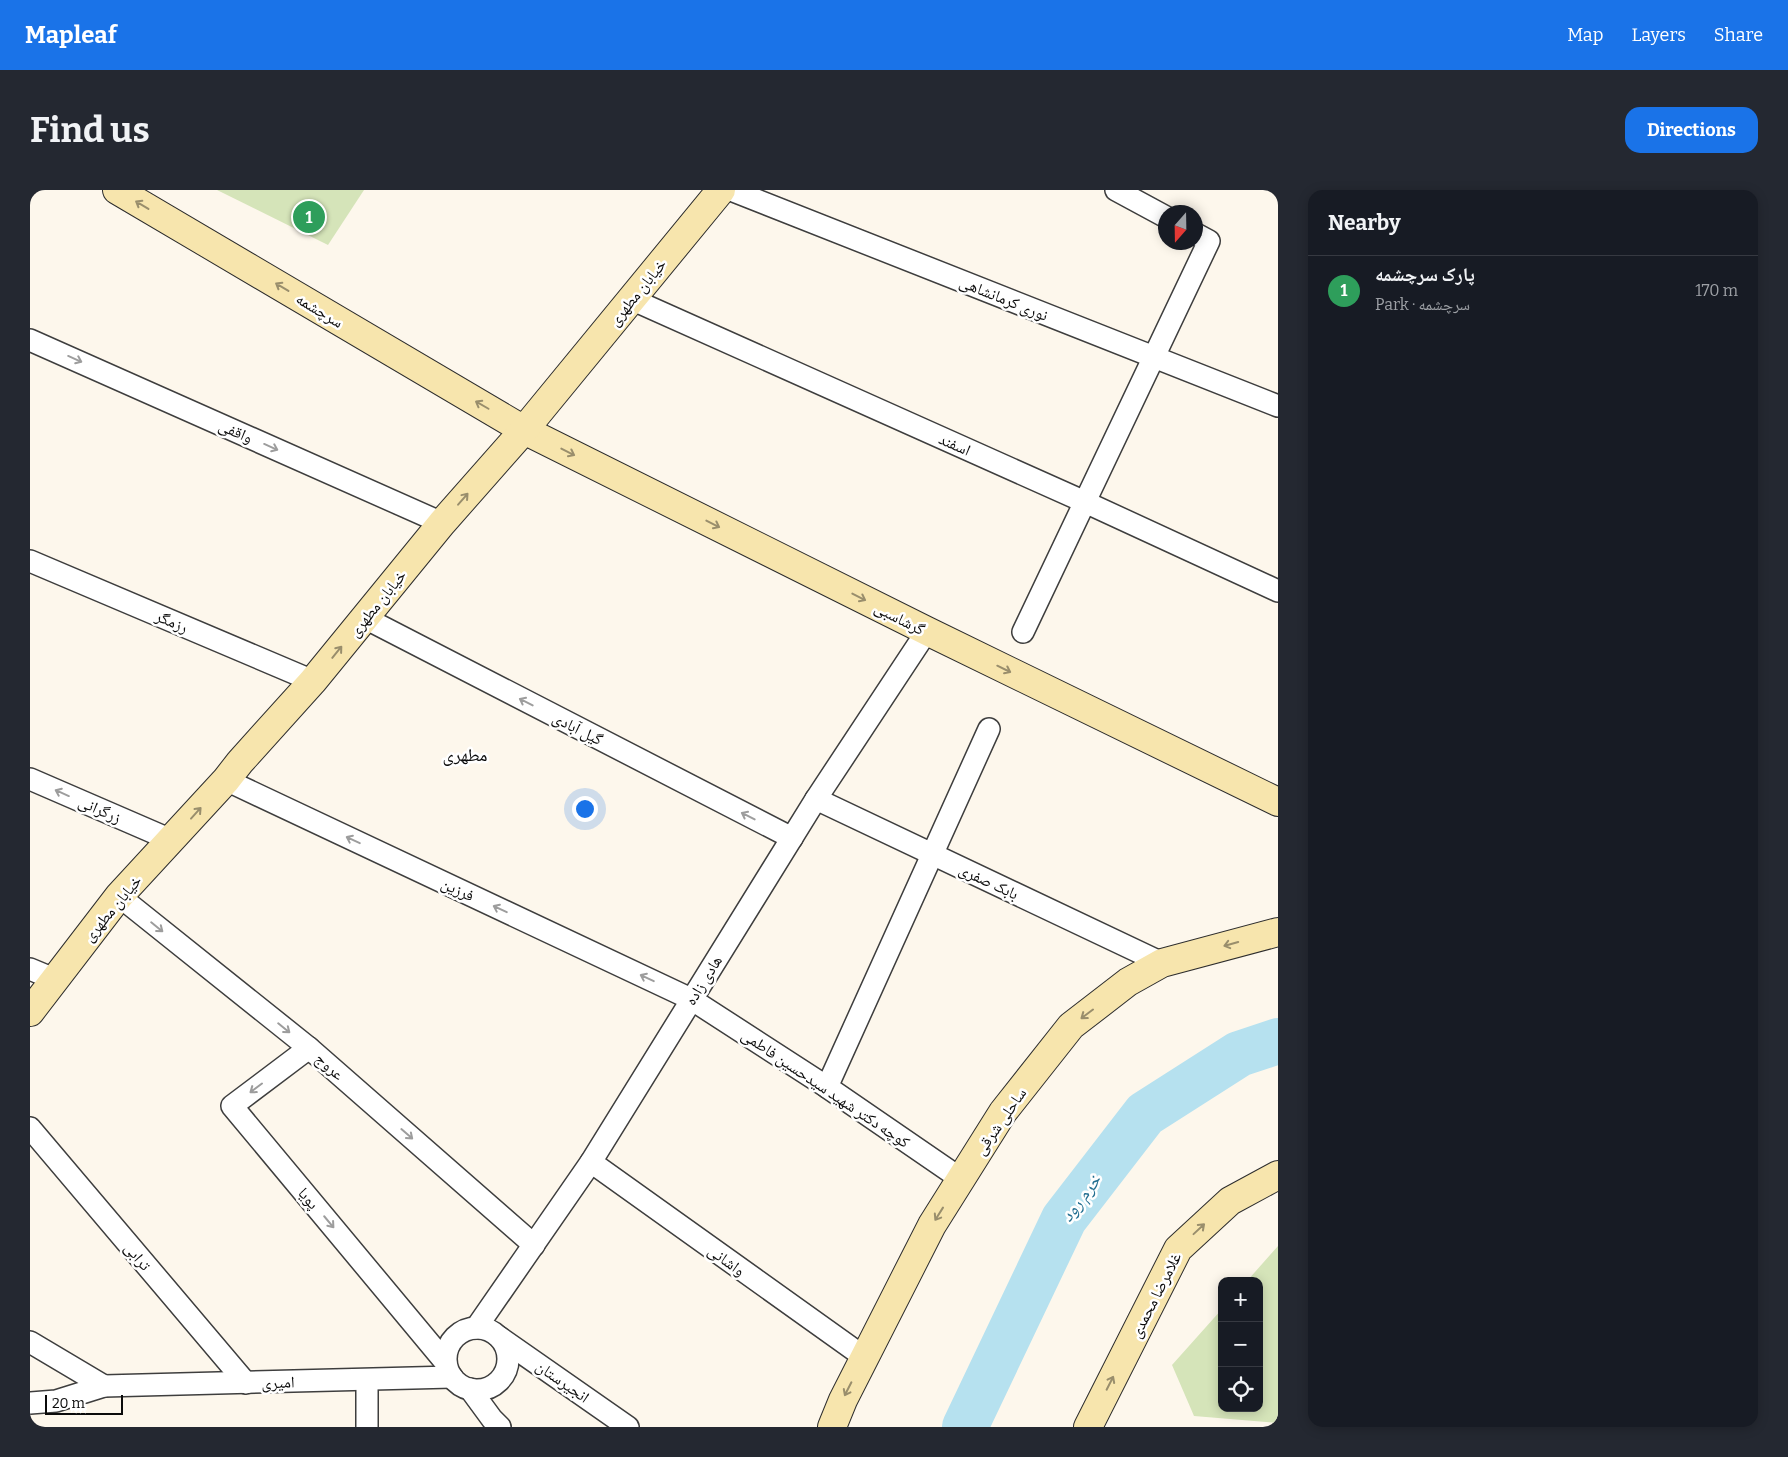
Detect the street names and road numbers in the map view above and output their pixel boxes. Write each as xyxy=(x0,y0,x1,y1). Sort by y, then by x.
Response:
street label: خیابان مطهری xyxy=(605,255,671,330)
street label: نوری کرمانشاهی xyxy=(956,272,1051,326)
street label: سرچشمه xyxy=(293,289,347,332)
street label: واقفی xyxy=(215,416,256,448)
street label: اسفند xyxy=(936,429,974,460)
street label: خیابان مطهری xyxy=(345,566,411,641)
street label: گرشاسبی xyxy=(871,598,928,640)
street label: رزمگر xyxy=(152,606,191,637)
street label: گیل آبادی xyxy=(549,708,606,750)
street label: زرگرانی xyxy=(75,792,124,828)
street label: بابک صفری xyxy=(956,859,1022,904)
street label: خیابان مطهری xyxy=(79,871,146,946)
street label: فرزین xyxy=(438,874,477,906)
street label: هادی زاده xyxy=(681,952,727,1009)
street label: کوچه دکتر شهید سیدحسین فاطمی xyxy=(738,1025,914,1153)
street label: عروج xyxy=(311,1049,348,1085)
street label: ساحلی شرقی xyxy=(970,1084,1031,1159)
street label: پویا xyxy=(294,1184,323,1213)
street label: ترابی xyxy=(120,1238,155,1275)
street label: واشانی xyxy=(704,1241,749,1281)
street label: غلامرضا محمدی xyxy=(1126,1249,1186,1342)
street label: انجیرستان xyxy=(532,1356,593,1407)
street label: امیری xyxy=(261,1372,295,1394)

